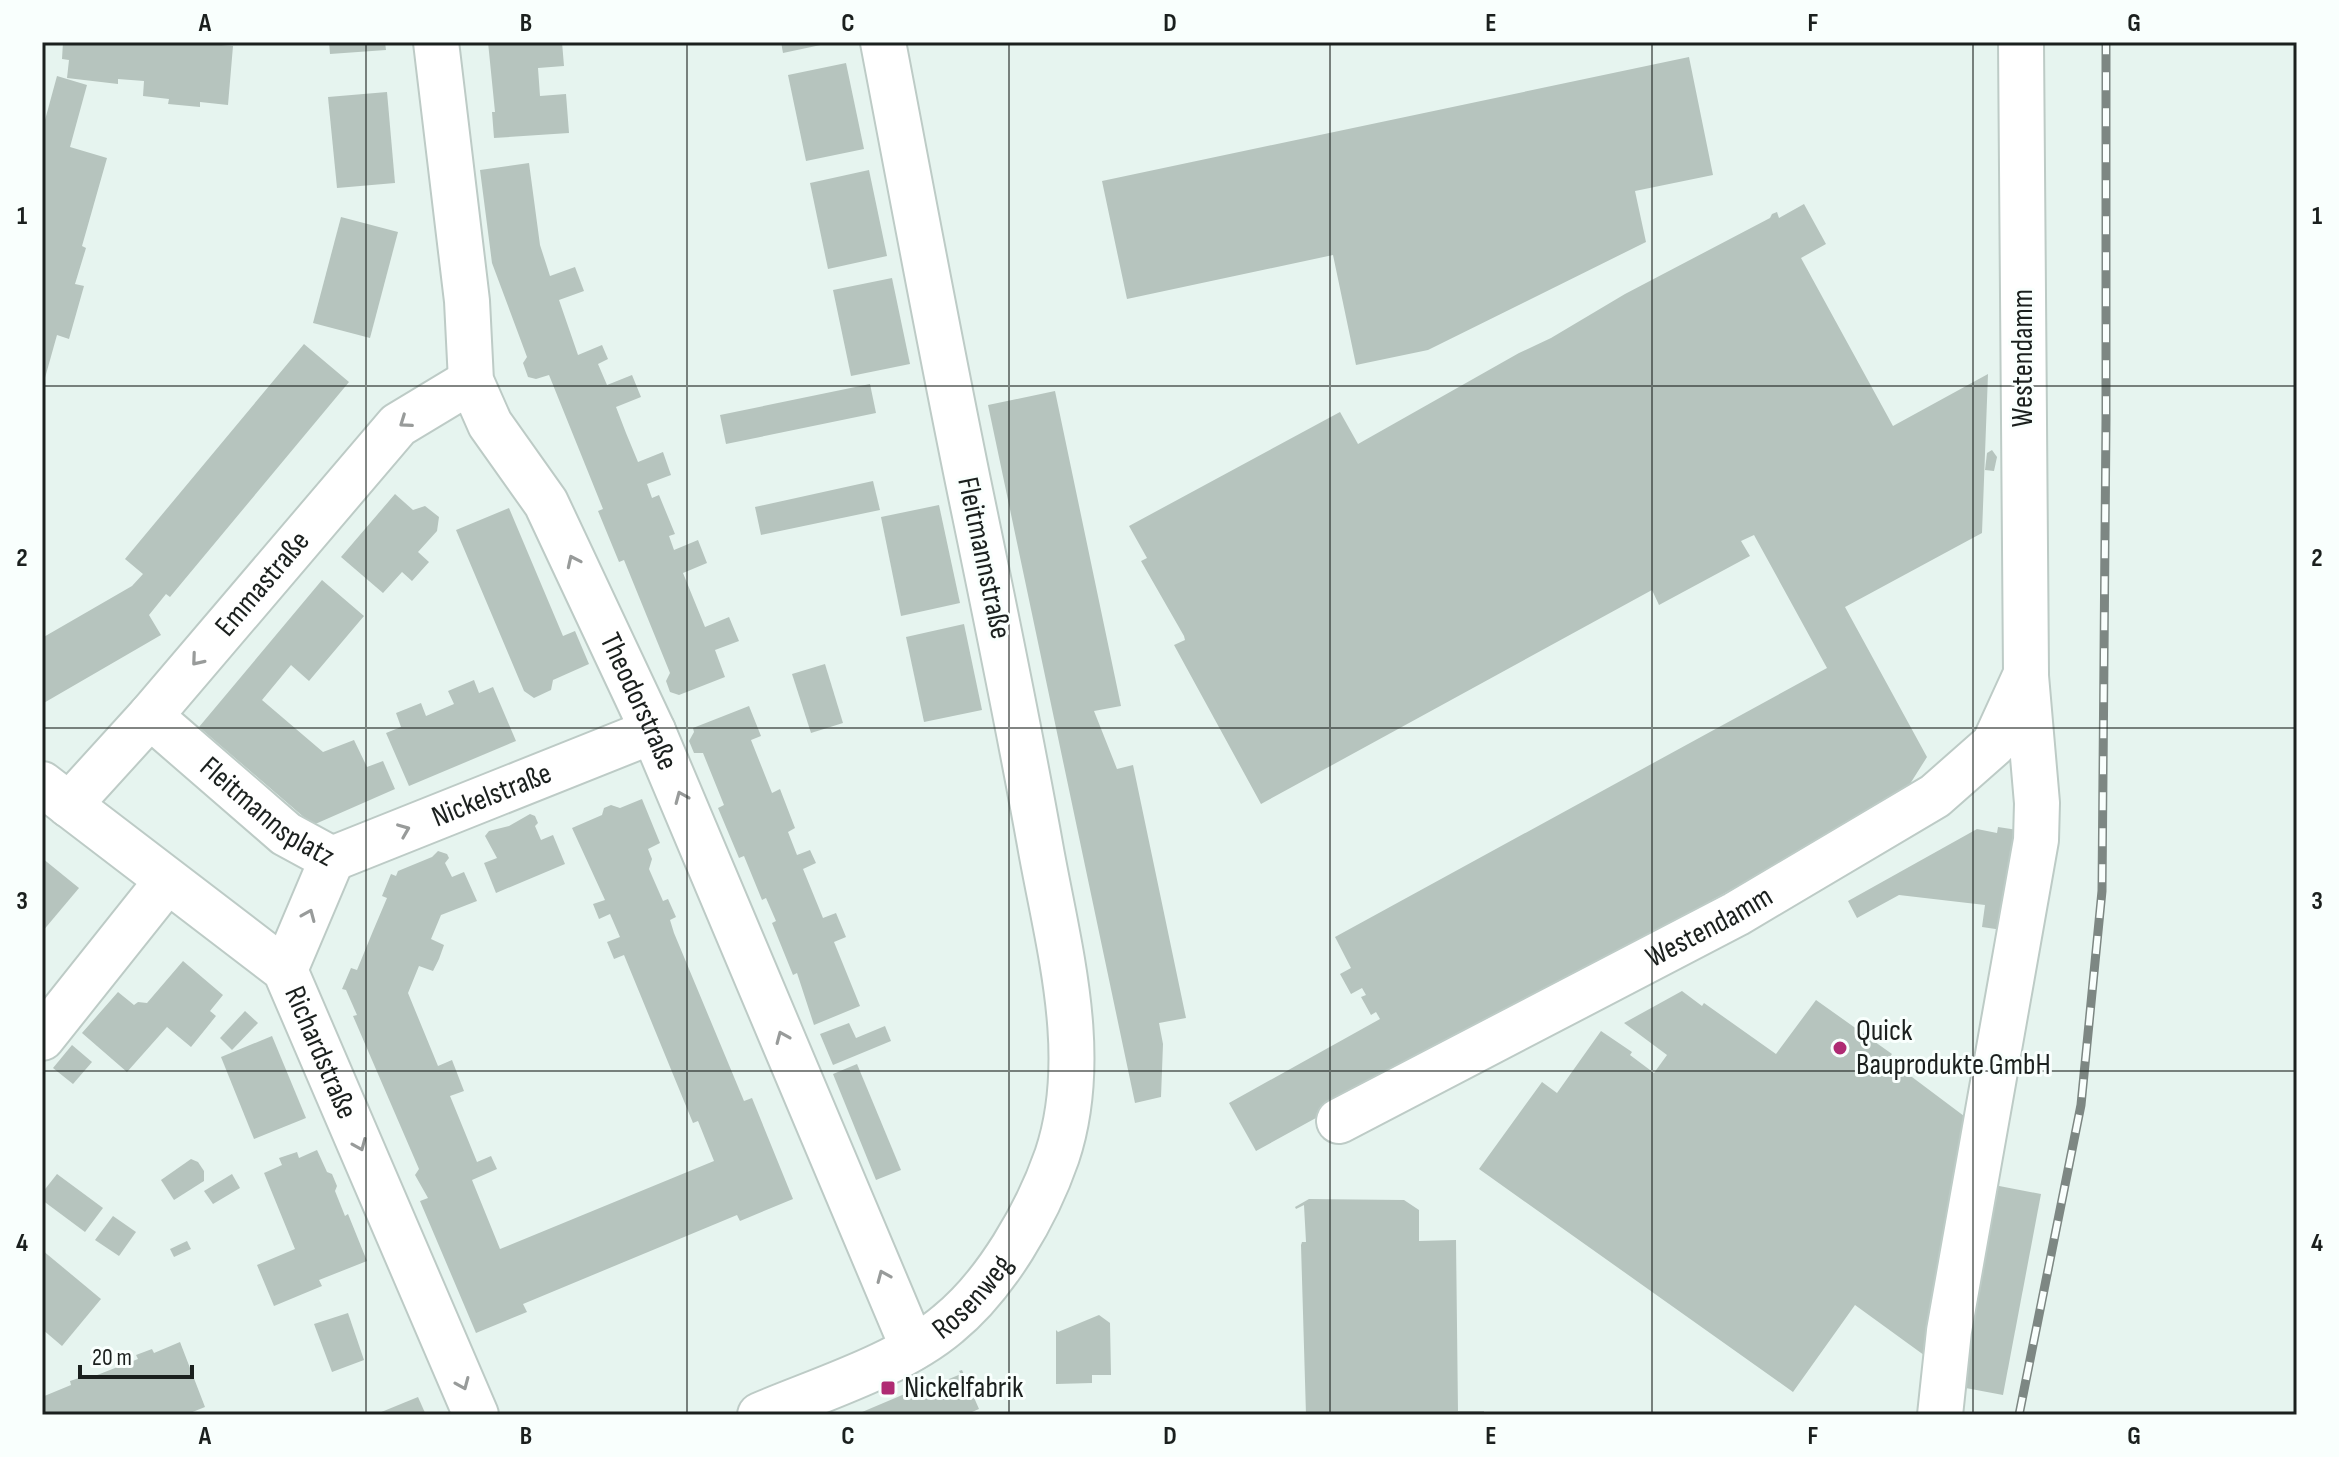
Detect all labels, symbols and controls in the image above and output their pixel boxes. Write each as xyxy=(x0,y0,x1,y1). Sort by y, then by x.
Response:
text: A xyxy=(198,8,212,39)
text: B xyxy=(520,8,532,39)
text: C xyxy=(841,8,855,39)
text: D xyxy=(1163,8,1177,39)
text: E xyxy=(1485,8,1497,39)
text: F xyxy=(1808,8,1819,39)
text: G xyxy=(2127,8,2141,39)
text: 1 xyxy=(17,201,27,232)
text: 1 xyxy=(2312,201,2322,232)
street label: Westendamm xyxy=(2005,289,2041,427)
one-way arrow xyxy=(399,412,414,427)
street label: Fleitmannstraße xyxy=(949,474,1019,642)
street label: Emmastraße xyxy=(208,524,317,644)
text: 2 xyxy=(16,543,28,574)
text: 2 xyxy=(2311,543,2323,574)
one-way arrow xyxy=(567,554,583,569)
street label: Theodorstraße xyxy=(592,627,685,776)
one-way arrow xyxy=(193,650,207,665)
street label: Fleitmannsplatz xyxy=(192,749,341,875)
street label: Nickelstraße xyxy=(427,755,557,835)
one-way arrow xyxy=(674,791,691,805)
one-way arrow xyxy=(396,823,410,840)
street label: Westendamm xyxy=(1640,878,1779,976)
text: 3 xyxy=(16,886,28,917)
text: 3 xyxy=(2311,886,2323,917)
one-way arrow xyxy=(299,909,315,923)
street label: Richardstraße xyxy=(276,981,365,1125)
place label: Quick Bauprodukte GmbH xyxy=(1856,1013,2051,1083)
one-way arrow xyxy=(776,1031,792,1045)
marker: Quick Bauprodukte GmbH xyxy=(1831,1039,1849,1057)
one-way arrow xyxy=(351,1137,367,1151)
text: 4 xyxy=(16,1228,28,1259)
text: 4 xyxy=(2311,1228,2323,1259)
street label: Rosenweg xyxy=(925,1248,1020,1347)
one-way arrow xyxy=(876,1270,893,1284)
scale bar xyxy=(80,1329,192,1379)
text: 20 m xyxy=(92,1343,132,1372)
place label: Nickelfabrik xyxy=(904,1370,1024,1406)
one-way arrow xyxy=(453,1376,469,1390)
marker: Nickelfabrik xyxy=(879,1379,897,1397)
text: A xyxy=(198,1421,212,1452)
text: B xyxy=(520,1421,532,1452)
text: C xyxy=(841,1421,855,1452)
text: D xyxy=(1163,1421,1177,1452)
text: E xyxy=(1485,1421,1497,1452)
text: F xyxy=(1808,1421,1819,1452)
text: G xyxy=(2127,1421,2141,1452)

